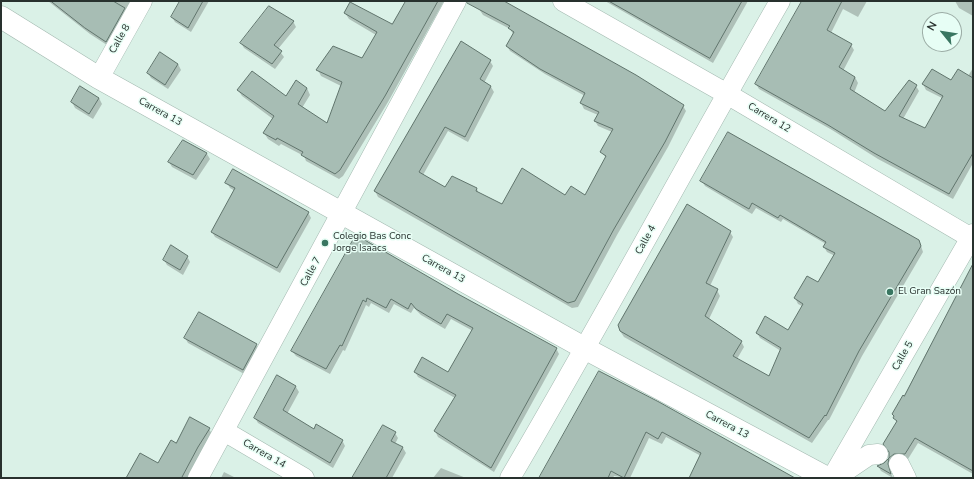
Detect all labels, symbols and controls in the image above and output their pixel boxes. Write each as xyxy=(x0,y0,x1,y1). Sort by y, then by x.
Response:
north arrow xyxy=(922,12,962,52)
text: N xyxy=(923,19,941,34)
street label: Calle 8 xyxy=(107,22,133,56)
street label: Carrera 13 xyxy=(136,95,184,129)
street label: Carrera 12 xyxy=(745,101,793,135)
street label: Calle 4 xyxy=(633,223,659,257)
place label: Colegio Bas Conc Jorge Isaacs xyxy=(333,231,411,254)
marker: Colegio Bas Conc Jorge Isaacs xyxy=(320,238,330,248)
street label: Carrera 13 xyxy=(419,252,467,286)
street label: Calle 7 xyxy=(298,255,324,289)
place label: El Gran Sazón xyxy=(898,286,961,298)
marker: El Gran Sazón xyxy=(885,287,895,297)
street label: Calle 5 xyxy=(890,339,916,373)
street label: Carrera 13 xyxy=(703,409,751,441)
street label: Carrera 14 xyxy=(240,437,288,471)

